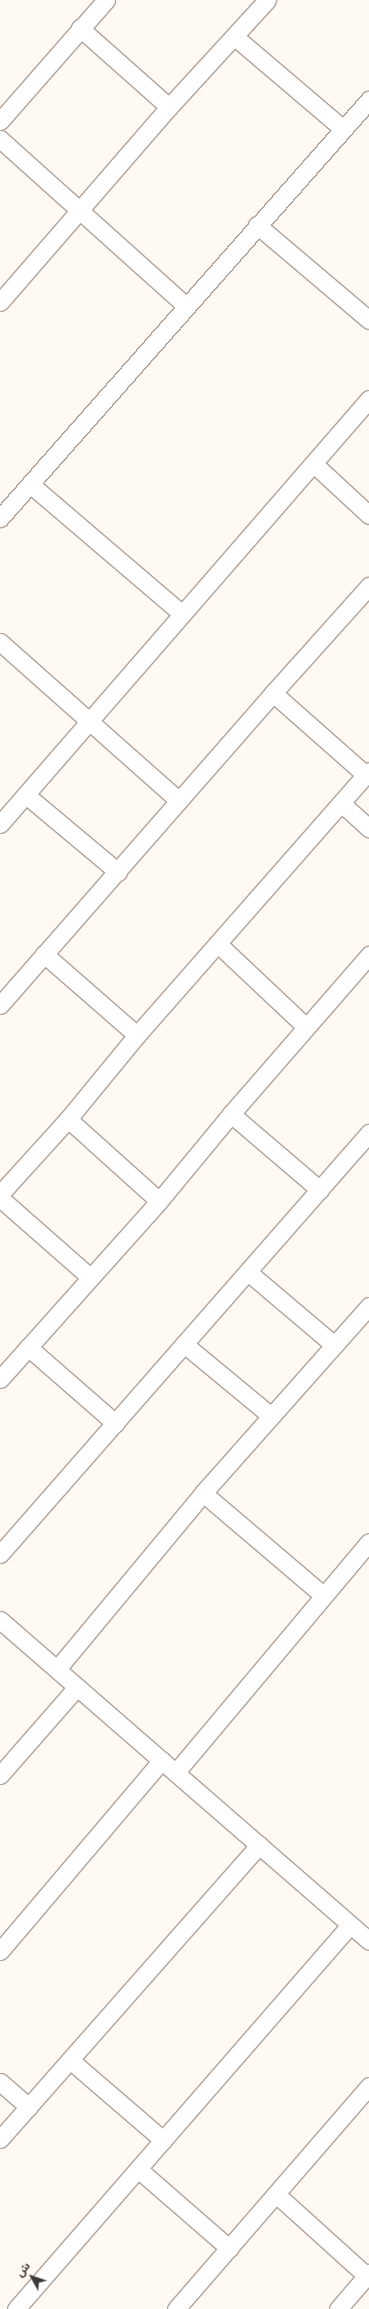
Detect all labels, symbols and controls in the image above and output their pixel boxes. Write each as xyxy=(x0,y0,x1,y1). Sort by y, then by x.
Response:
north arrow xyxy=(12,2257,52,2297)
text: ش xyxy=(12,2258,33,2280)

